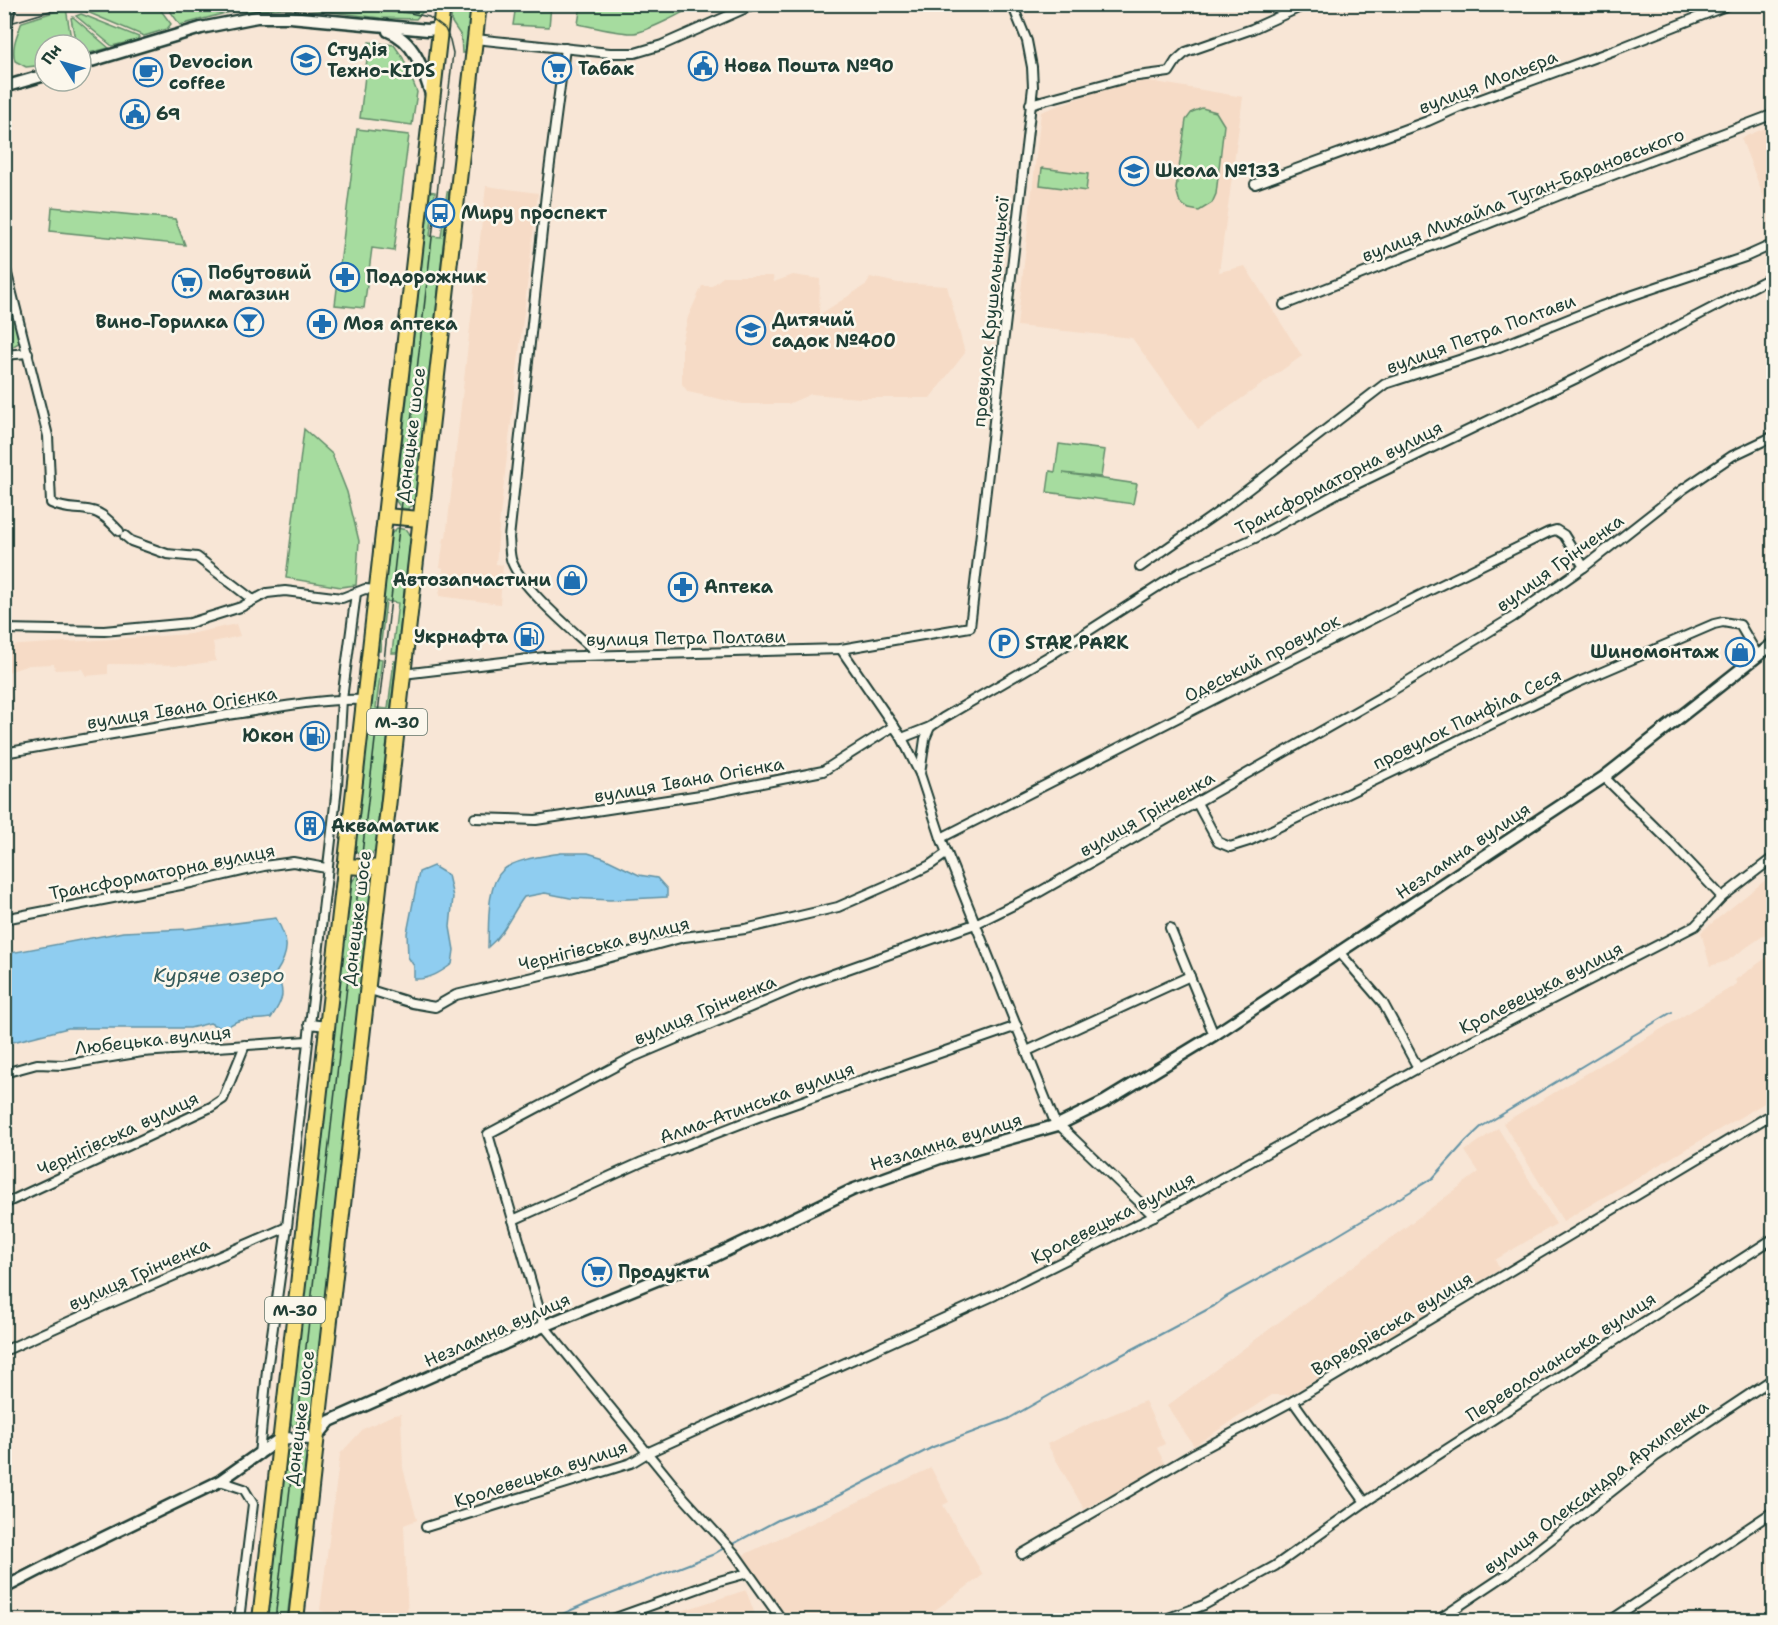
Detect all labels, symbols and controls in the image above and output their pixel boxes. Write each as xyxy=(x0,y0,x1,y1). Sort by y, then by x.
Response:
north arrow xyxy=(33,33,93,93)
place label: Студія Техно-KIDS xyxy=(327,38,435,83)
text: Пн xyxy=(37,40,66,69)
school or university icon: Студія Техно-KIDS xyxy=(290,44,322,76)
street label: вулиця Мольєра xyxy=(1415,45,1561,119)
place label: Devocion coffee xyxy=(169,50,253,95)
public building icon: Нова Пошта №90 xyxy=(687,50,719,82)
supermarket icon: Табак xyxy=(541,53,573,85)
place label: Нова Пошта №90 xyxy=(724,54,894,78)
cafe icon: Devocion coffee xyxy=(132,56,164,88)
place label: Табак xyxy=(578,57,634,81)
public building icon: 69 xyxy=(119,98,151,130)
place label: 69 xyxy=(156,102,180,126)
street label: вулиця Михайла Туган-Барановського xyxy=(1358,122,1688,268)
school or university icon: Школа №133 xyxy=(1118,155,1150,187)
place label: Школа №133 xyxy=(1155,159,1280,183)
street label: провулок Крушельницької xyxy=(967,195,1015,428)
bus stop icon: Миру проспект xyxy=(424,197,456,229)
place label: Миру проспект xyxy=(461,201,607,225)
place label: Побутовий магазин xyxy=(208,261,312,306)
pharmacy icon: Подорожник xyxy=(329,261,361,293)
place label: Подорожник xyxy=(366,265,486,289)
supermarket icon: Побутовий магазин xyxy=(171,267,203,299)
street label: вулиця Петра Полтави xyxy=(1383,288,1579,379)
bar icon: Вино-Горилка xyxy=(233,306,265,338)
pharmacy icon: Моя аптека xyxy=(306,308,338,340)
place label: Дитячий садок №400 xyxy=(772,308,896,353)
place label: Вино-Горилка xyxy=(96,310,229,334)
place label: Моя аптека xyxy=(343,312,458,336)
school or university icon: Дитячий садок №400 xyxy=(735,314,767,346)
street label: Донецьке шосе xyxy=(391,366,431,504)
street label: Трансформаторна вулиця xyxy=(1231,415,1447,541)
street label: вулиця Грінченка xyxy=(1491,509,1629,617)
shop icon: Автозапчастини xyxy=(556,564,588,596)
place label: Автозапчастини xyxy=(393,568,551,592)
pharmacy icon: Аптека xyxy=(667,571,699,603)
place label: Аптека xyxy=(704,575,774,599)
street label: Одеський провулок xyxy=(1180,608,1344,708)
fuel station icon: Укрнафта xyxy=(513,621,545,653)
street label: вулиця Петра Полтави xyxy=(586,624,786,652)
place label: Укрнафта xyxy=(414,625,509,649)
parking icon: STAR PARK xyxy=(988,627,1020,659)
place label: STAR PARK xyxy=(1025,631,1129,655)
shop icon: Шиномонтаж xyxy=(1724,636,1756,668)
place label: Шиномонтаж xyxy=(1590,640,1720,664)
street label: провулок Панфіла Сеся xyxy=(1369,663,1565,775)
street label: вулиця Івана Огієнка xyxy=(85,681,279,735)
road number: М-30 xyxy=(367,709,427,735)
fuel station icon: Юкон xyxy=(299,720,331,752)
place label: Юкон xyxy=(242,724,294,748)
street label: вулиця Івана Огієнка xyxy=(592,751,786,809)
street label: вулиця Грінченка xyxy=(1075,766,1219,862)
street label: Незламна вулиця xyxy=(1391,797,1535,905)
building icon: Акваматик xyxy=(294,810,326,842)
place label: Акваматик xyxy=(331,814,439,838)
street label: Трансформаторна вулиця xyxy=(47,838,277,906)
street label: Донецьке шосе xyxy=(337,849,377,987)
street label: Чернігівська вулиця xyxy=(516,911,692,977)
street label: Кролевецька вулиця xyxy=(1455,936,1627,1040)
water label: Куряче озеро xyxy=(153,962,285,988)
street label: вулиця Грінченка xyxy=(630,969,780,1051)
street label: Любецька вулиця xyxy=(73,1020,233,1060)
street label: Алма-Атинська вулиця xyxy=(656,1056,858,1150)
street label: Чернігівська вулиця xyxy=(33,1086,203,1182)
street label: Незламна вулиця xyxy=(867,1107,1025,1177)
street label: Кролевецька вулиця xyxy=(1027,1166,1199,1270)
street label: вулиця Грінченка xyxy=(65,1232,213,1316)
supermarket icon: Продукти xyxy=(581,1256,613,1288)
place label: Продукти xyxy=(618,1260,710,1284)
street label: Варварівська вулиця xyxy=(1307,1266,1477,1382)
street label: Незламна вулиця xyxy=(420,1287,574,1373)
street label: Переволочанська вулиця xyxy=(1461,1287,1661,1427)
road number: М-30 xyxy=(265,1297,325,1323)
street label: Донецьке шосе xyxy=(280,1349,320,1487)
street label: вулиця Олександра Архипенка xyxy=(1479,1394,1713,1580)
street label: Кролевецька вулиця xyxy=(451,1435,631,1513)

